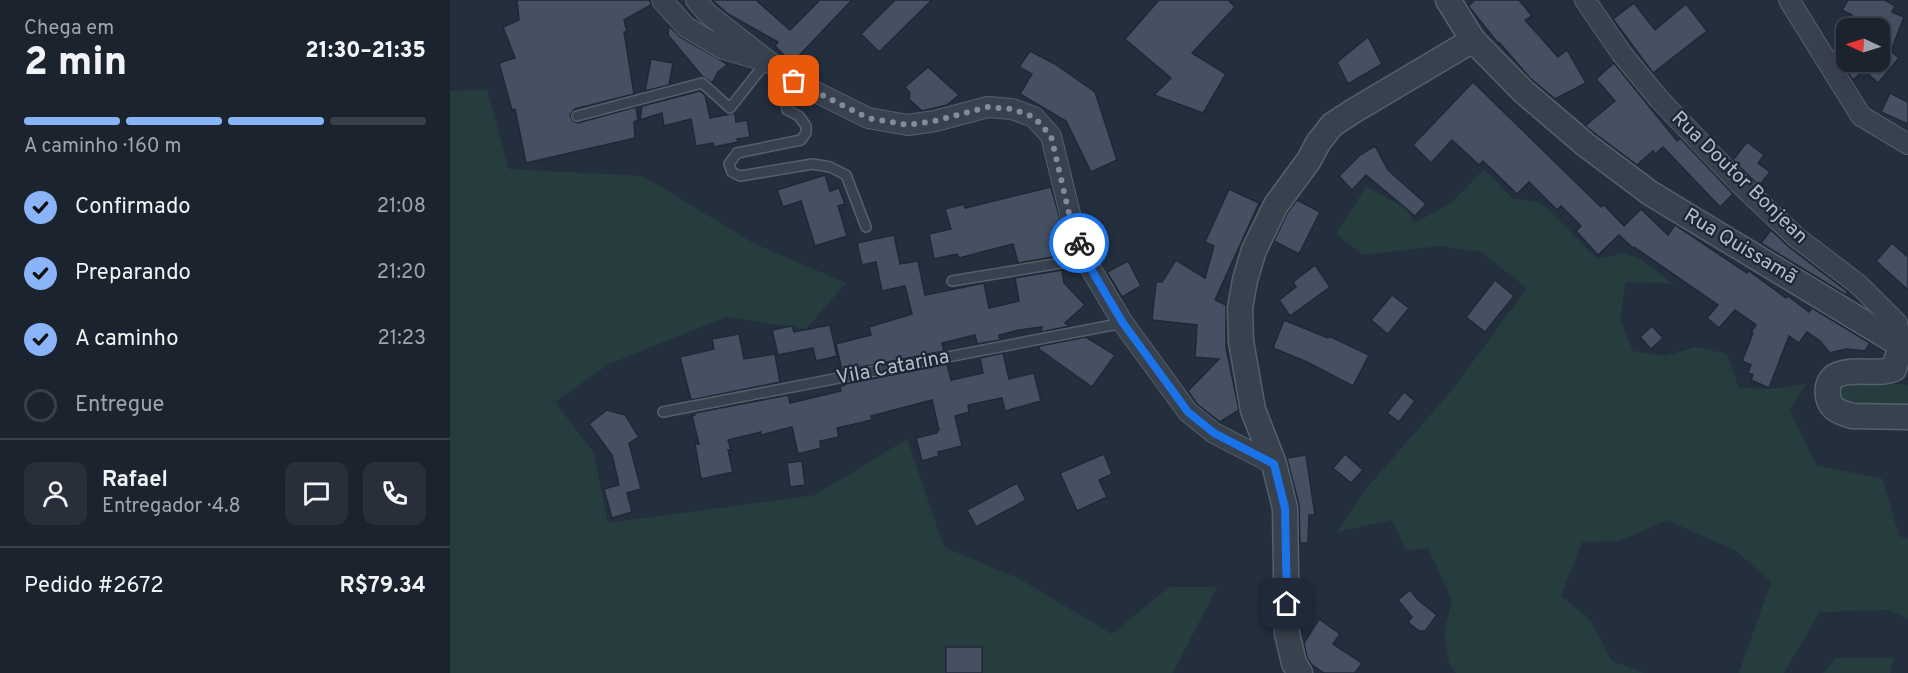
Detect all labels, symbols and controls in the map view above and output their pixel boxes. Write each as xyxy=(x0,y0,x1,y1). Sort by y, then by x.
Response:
text: Chega em xyxy=(24,16,114,42)
north arrow xyxy=(1836,18,1890,72)
map controls xyxy=(1836,18,1890,72)
text: 21:30–21:35 xyxy=(305,38,426,65)
text: 2 min xyxy=(24,40,127,89)
pin xyxy=(768,55,819,106)
icon: bag xyxy=(777,64,810,97)
street label: Rua Doutor Bonjean xyxy=(1665,106,1813,250)
text: A caminho · 160 m xyxy=(24,134,181,160)
icon: check xyxy=(24,191,57,224)
text: Confirmado xyxy=(75,194,191,221)
text: 21:08 xyxy=(377,194,426,220)
street label: Rua Quissamã xyxy=(1679,203,1801,291)
courier xyxy=(1049,213,1109,273)
icon: bike xyxy=(1063,227,1096,260)
icon: check xyxy=(24,257,57,290)
text: Preparando xyxy=(75,260,191,287)
text: 21:20 xyxy=(377,260,426,286)
icon: check xyxy=(24,323,57,356)
text: A caminho xyxy=(75,326,178,353)
text: 21:23 xyxy=(378,326,426,352)
street label: Vila Catarina xyxy=(834,344,952,392)
text: Entregue xyxy=(75,392,164,419)
button: person xyxy=(24,462,87,525)
button: chat xyxy=(285,462,348,525)
button: phone xyxy=(363,462,426,525)
text: Rafael xyxy=(102,467,168,494)
text: Entregador · 4.8 xyxy=(102,494,241,520)
text: Pedido #2672 xyxy=(24,573,164,600)
text: R$79.34 xyxy=(340,573,426,600)
pin xyxy=(1261,578,1312,629)
icon: home xyxy=(1270,587,1303,620)

